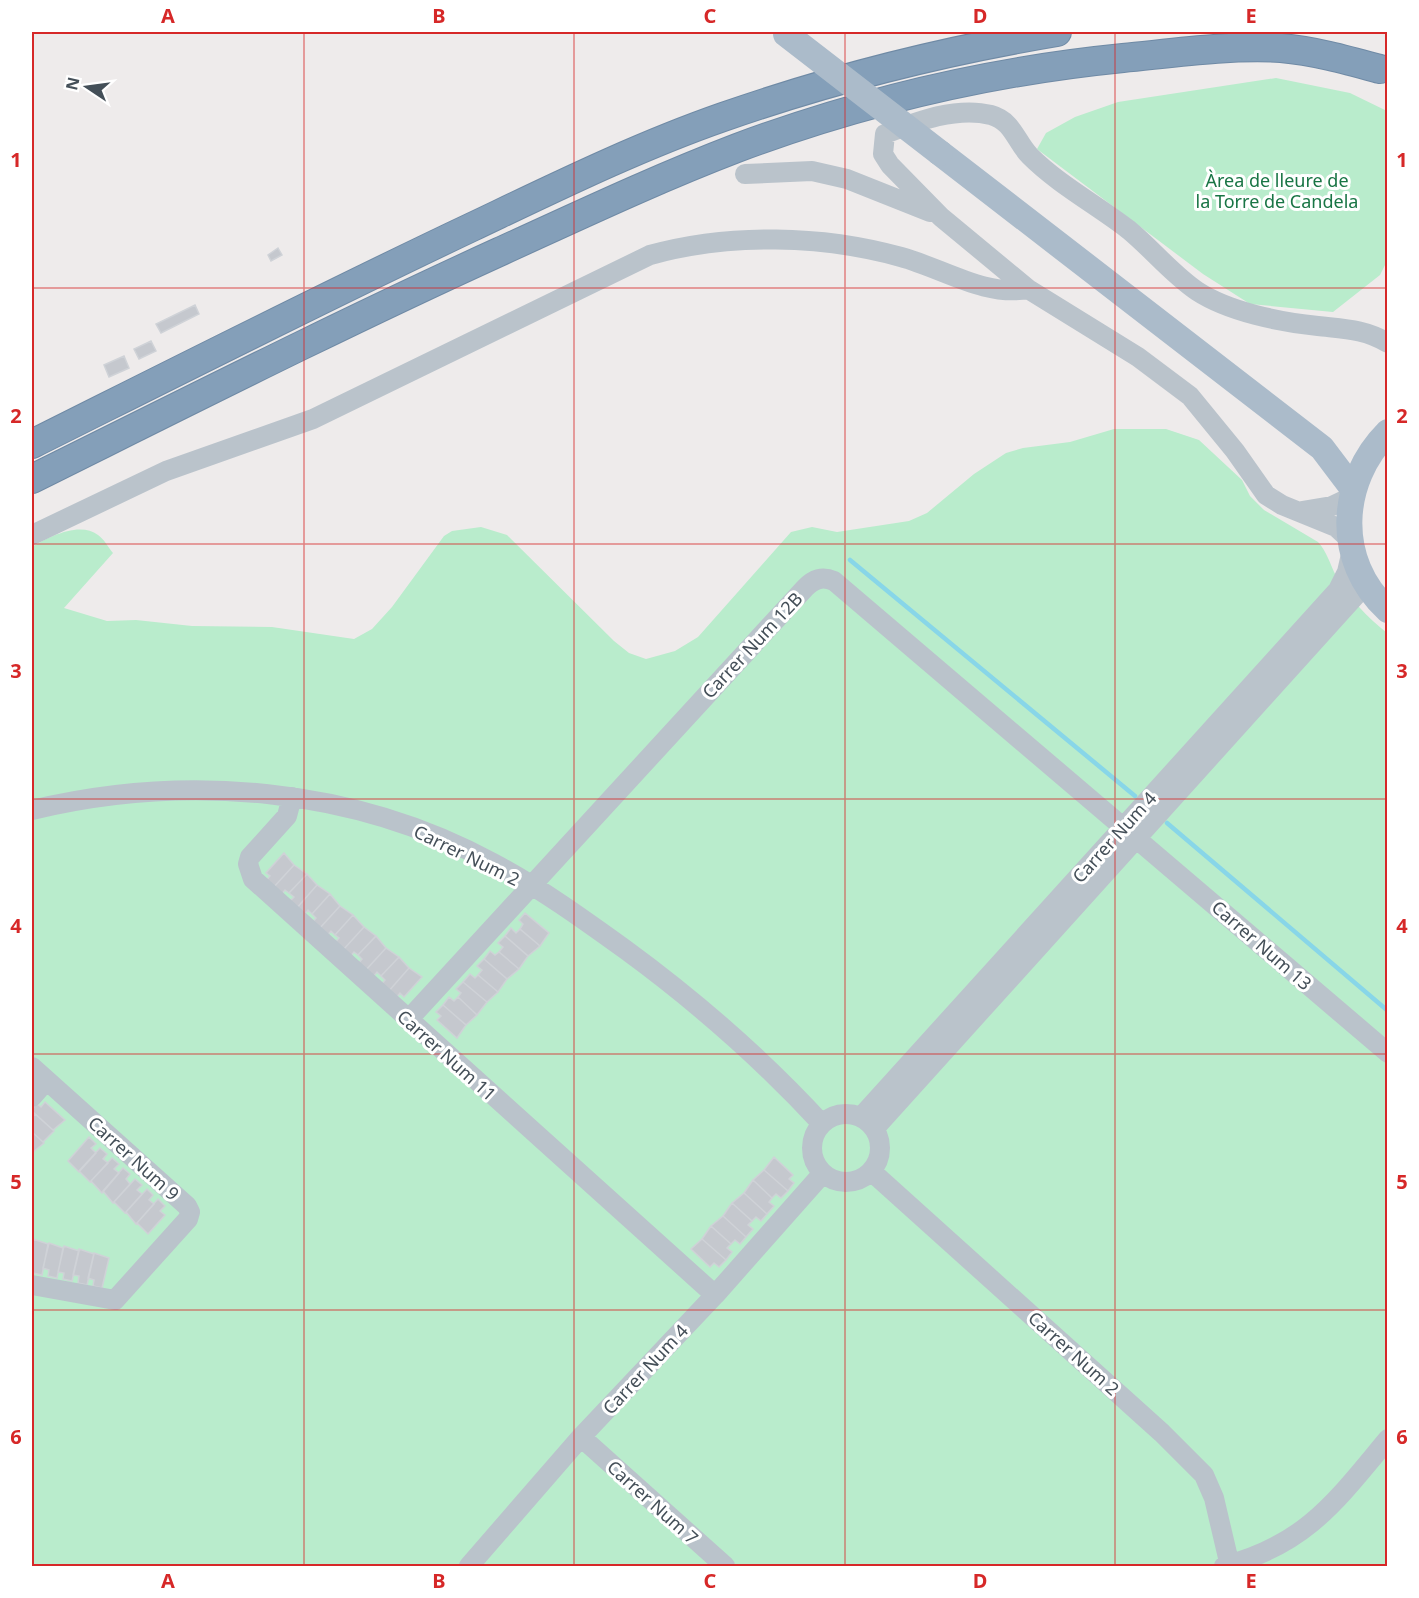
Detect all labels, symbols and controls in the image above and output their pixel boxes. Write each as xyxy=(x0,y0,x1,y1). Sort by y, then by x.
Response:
text: A xyxy=(161,2,175,29)
text: B xyxy=(432,2,446,29)
text: C xyxy=(704,2,717,29)
text: D xyxy=(973,2,987,29)
text: E xyxy=(1245,2,1257,29)
north arrow xyxy=(57,57,117,117)
text: N xyxy=(60,75,85,92)
text: 1 xyxy=(10,146,22,173)
text: 1 xyxy=(1396,146,1408,173)
park label: Àrea de lleure de la Torre de Candela xyxy=(1196,168,1358,213)
text: 2 xyxy=(10,402,22,429)
text: 2 xyxy=(1396,402,1408,429)
street label: Carrer Num 12B xyxy=(697,587,807,703)
text: 3 xyxy=(10,657,22,684)
text: 3 xyxy=(1396,657,1408,684)
street label: Carrer Num 4 xyxy=(1067,786,1161,888)
street label: Carrer Num 2 xyxy=(410,819,524,891)
street label: Carrer Num 13 xyxy=(1207,895,1317,995)
text: 4 xyxy=(10,912,22,939)
text: 4 xyxy=(1396,912,1408,939)
street label: Carrer Num 11 xyxy=(392,1004,502,1106)
street label: Carrer Num 9 xyxy=(83,1111,185,1205)
text: 5 xyxy=(10,1168,22,1195)
text: 5 xyxy=(1396,1168,1408,1195)
street label: Carrer Num 2 xyxy=(1023,1306,1125,1400)
street label: Carrer Num 4 xyxy=(597,1319,693,1419)
text: 6 xyxy=(10,1423,22,1450)
text: 6 xyxy=(1396,1423,1408,1450)
street label: Carrer Num 7 xyxy=(602,1455,704,1549)
text: A xyxy=(161,1567,175,1594)
text: B xyxy=(432,1567,446,1594)
text: C xyxy=(704,1567,717,1594)
text: D xyxy=(973,1567,987,1594)
text: E xyxy=(1245,1567,1257,1594)

